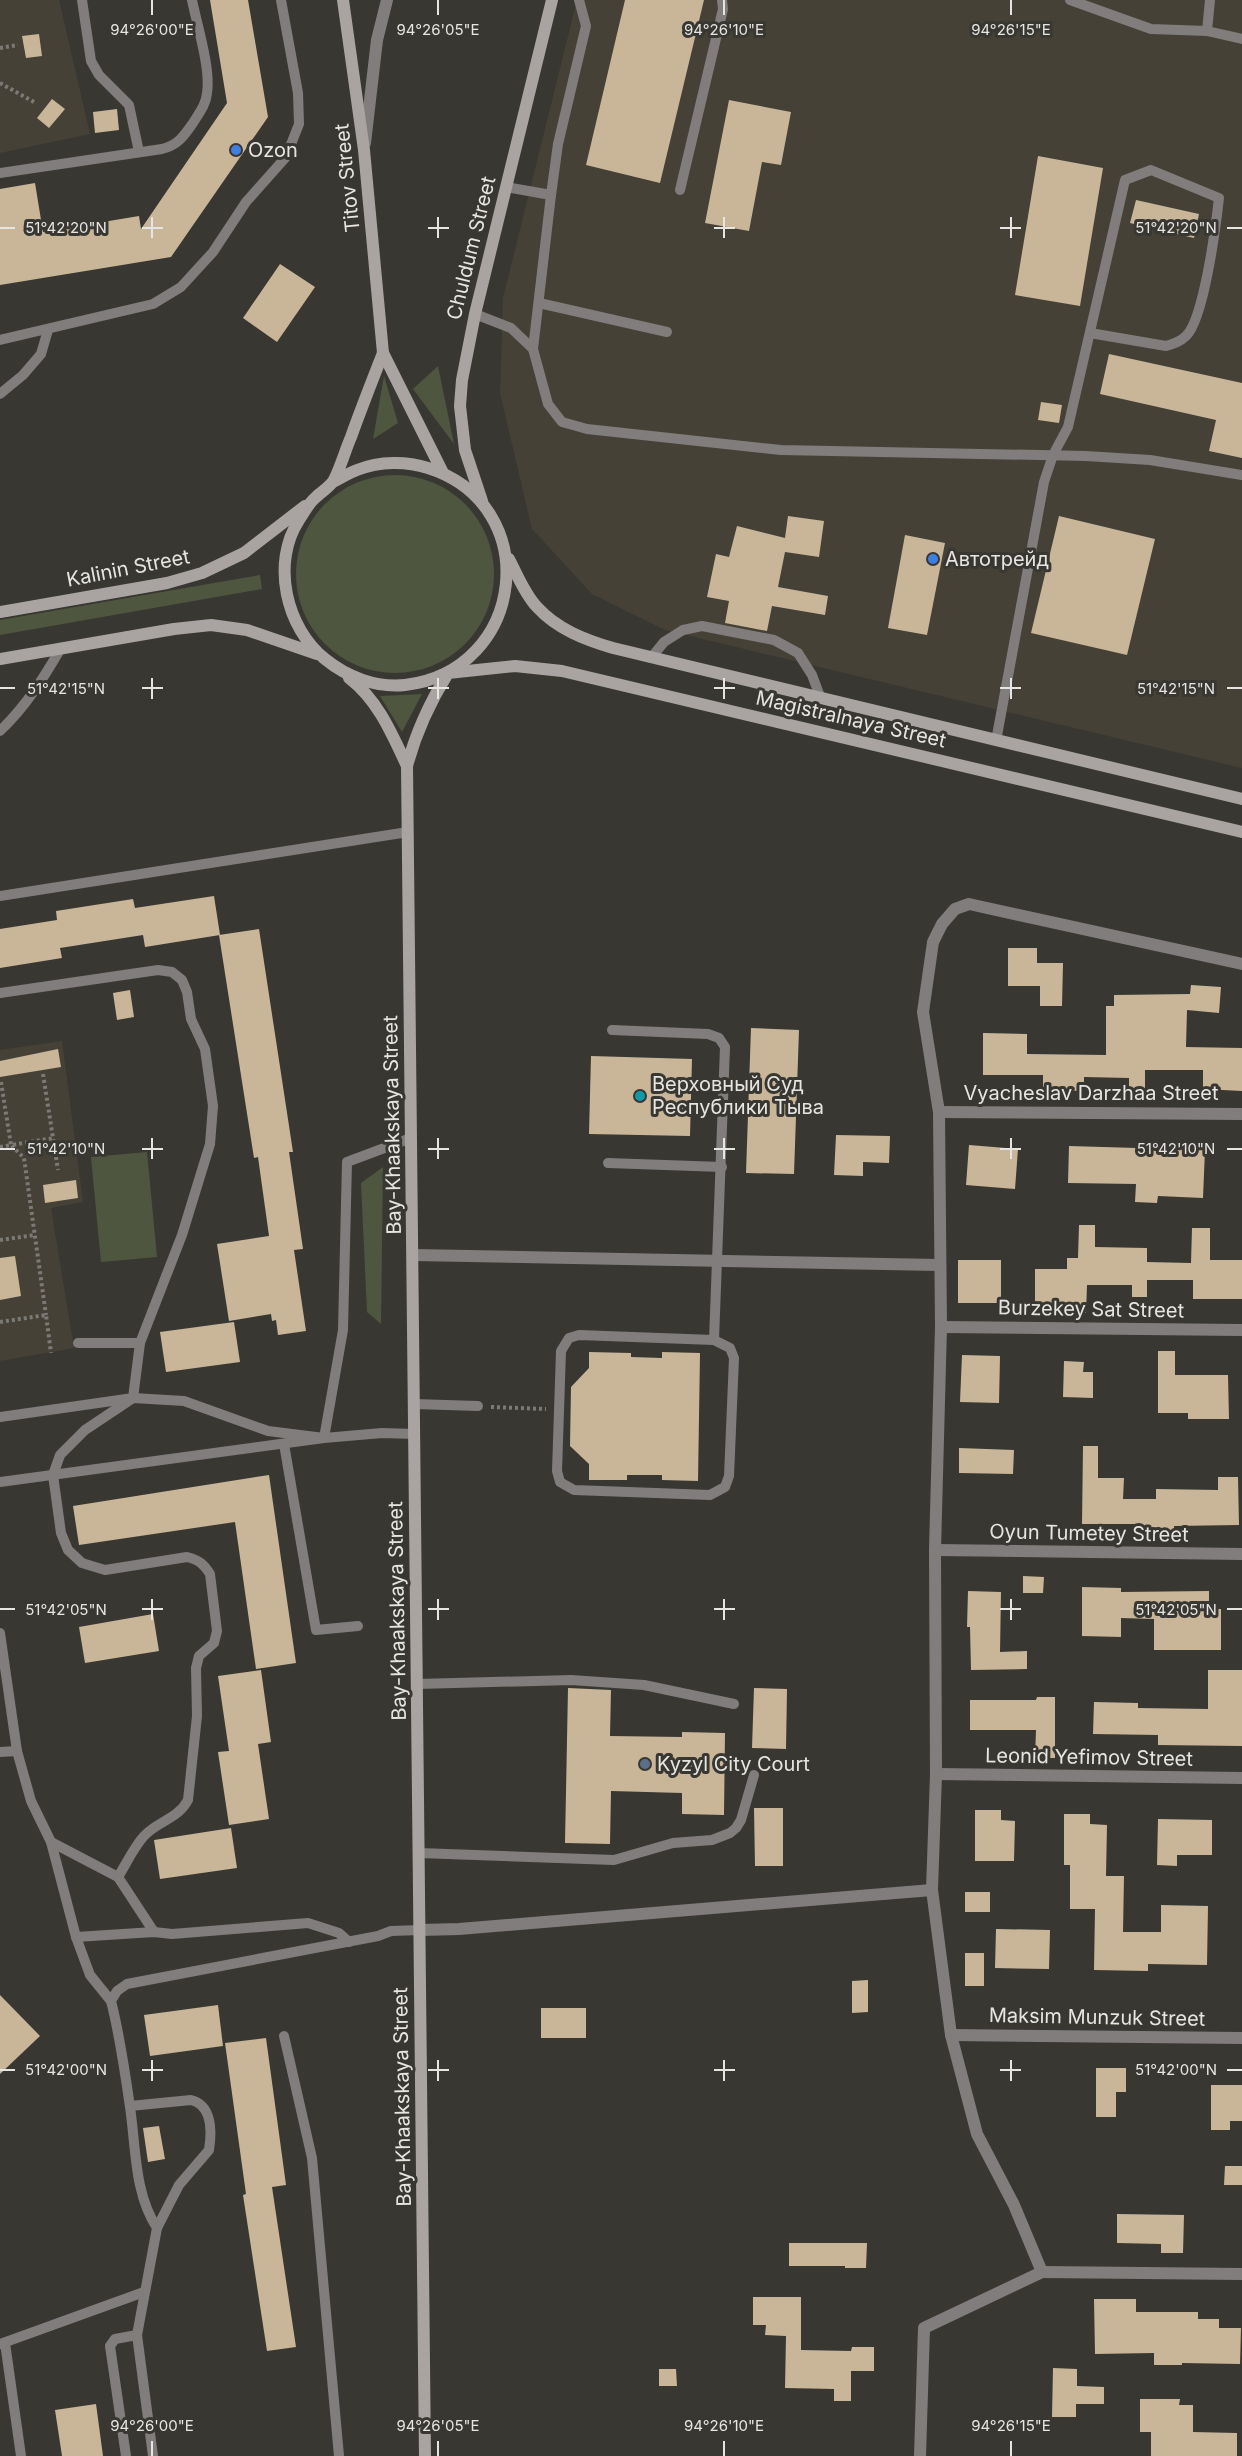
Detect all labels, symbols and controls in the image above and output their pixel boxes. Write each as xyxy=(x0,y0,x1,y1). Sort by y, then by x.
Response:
text: 94°26'00"E xyxy=(110,20,194,39)
text: 94°26'05"E xyxy=(396,20,480,39)
text: 94°26'10"E xyxy=(684,20,764,39)
text: 94°26'15"E xyxy=(971,20,1051,39)
street label: Titov Street xyxy=(329,122,365,233)
place label: Ozon xyxy=(248,138,298,162)
marker: Ozon xyxy=(229,143,243,157)
street label: Chuldum Street xyxy=(442,173,501,322)
text: 51°42'20"N xyxy=(25,218,107,237)
text: 51°42'20"N xyxy=(1135,218,1217,237)
street label: Kalinin Street xyxy=(64,544,192,592)
place label: Автотрейд xyxy=(945,547,1049,571)
marker: Автотрейд xyxy=(926,552,940,566)
text: 51°42'15"N xyxy=(27,679,105,698)
text: 51°42'15"N xyxy=(1137,679,1215,698)
street label: Magistralnaya Street xyxy=(754,685,949,753)
street label: Bay-Khaakskaya Street xyxy=(378,1015,406,1235)
place label: Верховный Суд Республики Тыва xyxy=(652,1072,824,1119)
street label: Vyacheslav Darzhaa Street xyxy=(964,1081,1219,1105)
marker: Верховный Суд Республики Тыва xyxy=(633,1089,647,1103)
text: 51°42'10"N xyxy=(27,1139,105,1158)
text: 51°42'10"N xyxy=(1137,1139,1215,1158)
street label: Burzekey Sat Street xyxy=(998,1295,1185,1323)
street label: Bay-Khaakskaya Street xyxy=(383,1501,411,1721)
street label: Oyun Tumetey Street xyxy=(989,1519,1189,1547)
text: 51°42'05"N xyxy=(25,1600,107,1619)
text: 51°42'05"N xyxy=(1135,1600,1217,1619)
street label: Leonid Yefimov Street xyxy=(985,1743,1194,1771)
place label: Kyzyl City Court xyxy=(657,1752,810,1776)
marker: Kyzyl City Court xyxy=(638,1757,652,1771)
street label: Bay-Khaakskaya Street xyxy=(388,1987,416,2207)
street label: Maksim Munzuk Street xyxy=(989,2003,1206,2031)
text: 51°42'00"N xyxy=(25,2060,107,2079)
text: 51°42'00"N xyxy=(1135,2060,1217,2079)
text: 94°26'00"E xyxy=(110,2416,194,2435)
text: 94°26'05"E xyxy=(396,2416,480,2435)
text: 94°26'10"E xyxy=(684,2416,764,2435)
text: 94°26'15"E xyxy=(971,2416,1051,2435)

